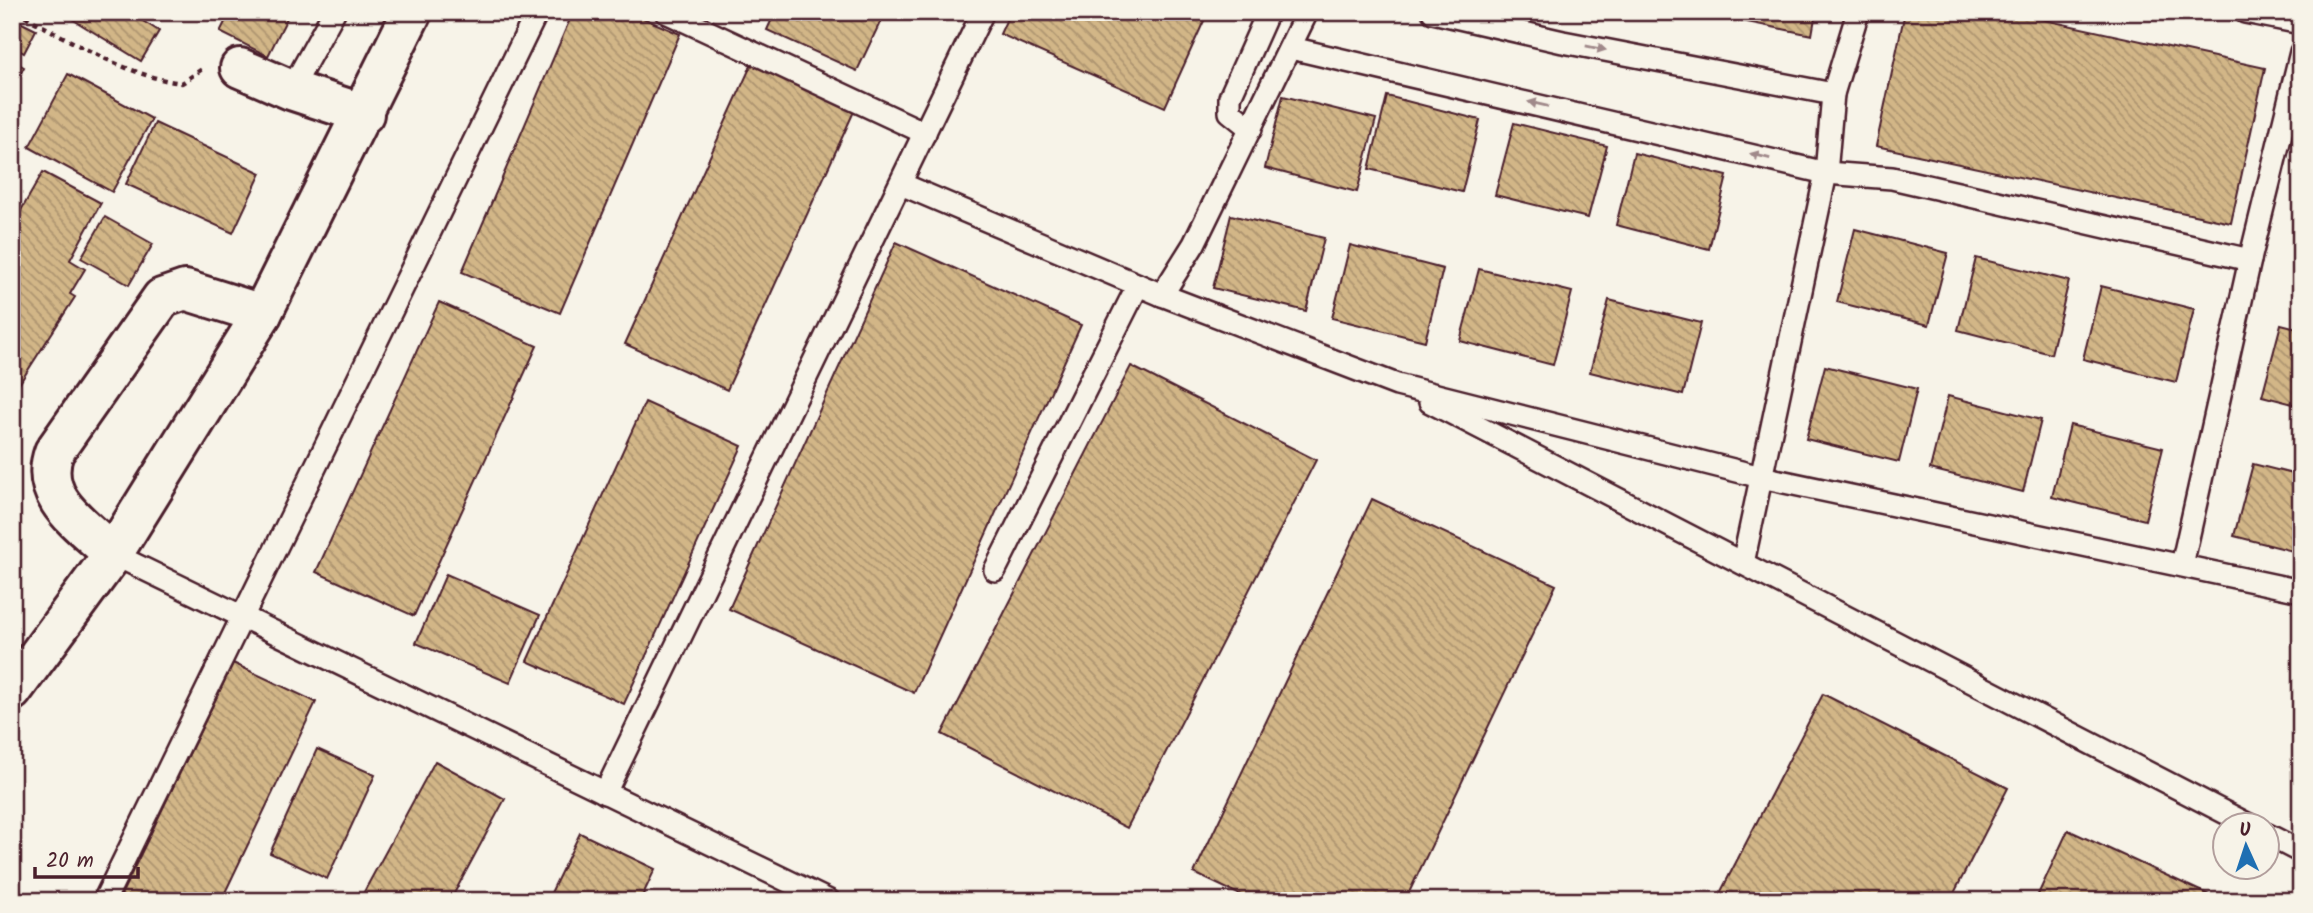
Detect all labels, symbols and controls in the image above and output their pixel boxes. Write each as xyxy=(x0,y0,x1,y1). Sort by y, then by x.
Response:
one-way arrow xyxy=(1585,43,1607,54)
one-way arrow xyxy=(1527,98,1549,109)
one-way arrow xyxy=(1748,150,1770,161)
north arrow xyxy=(2212,811,2282,881)
text: U xyxy=(2239,816,2252,846)
scale bar xyxy=(35,836,138,880)
text: 20 m xyxy=(46,845,94,878)

